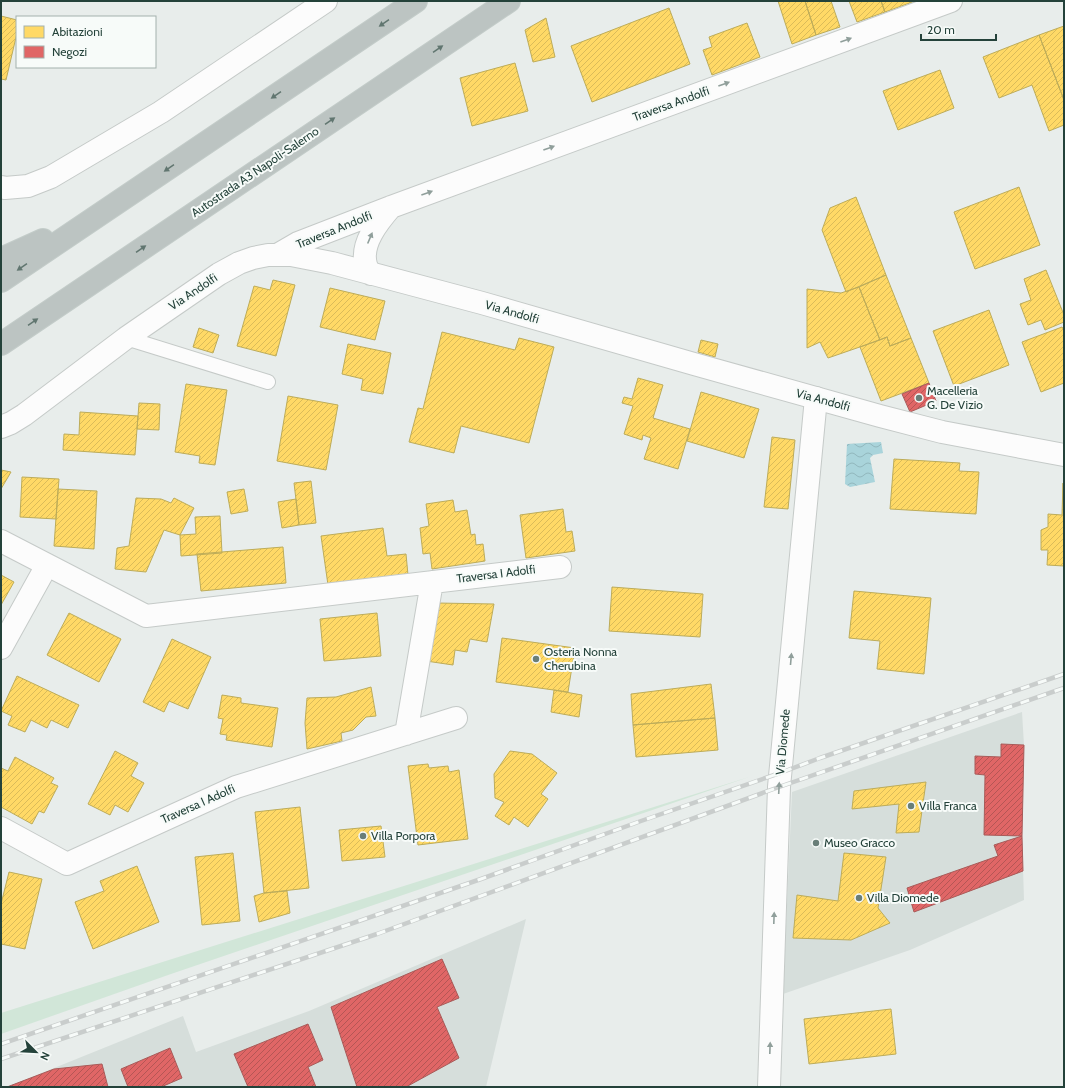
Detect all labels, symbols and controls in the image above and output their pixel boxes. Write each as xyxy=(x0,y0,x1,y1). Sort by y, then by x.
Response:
legend xyxy=(16,16,156,68)
scale bar xyxy=(921,16,996,42)
one-way arrow xyxy=(379,19,389,27)
text: 20 m xyxy=(927,22,955,37)
text: Abitazioni xyxy=(52,24,102,39)
one-way arrow xyxy=(840,36,852,42)
text: Negozi xyxy=(52,44,87,59)
one-way arrow xyxy=(433,45,443,53)
one-way arrow xyxy=(718,81,730,87)
street label: Traversa Andolfi xyxy=(630,83,711,124)
one-way arrow xyxy=(271,91,281,99)
one-way arrow xyxy=(324,118,336,125)
street label: Autostrada A3 Napoli-Salerno xyxy=(188,123,322,220)
one-way arrow xyxy=(544,145,556,151)
one-way arrow xyxy=(163,164,174,172)
one-way arrow xyxy=(422,190,434,196)
street label: Traversa Andolfi xyxy=(294,208,374,252)
one-way arrow xyxy=(367,232,373,244)
one-way arrow xyxy=(136,245,146,253)
one-way arrow xyxy=(17,263,27,271)
street label: Via Andolfi xyxy=(165,270,220,313)
street label: Via Andolfi xyxy=(483,297,541,326)
one-way arrow xyxy=(28,318,39,326)
place label: Macelleria G. De Vizio xyxy=(927,383,983,412)
street label: Via Andolfi xyxy=(794,385,852,414)
marker: Macelleria G. De Vizio xyxy=(914,393,924,403)
street label: Traversa I Adolfi xyxy=(456,561,536,586)
place label: Osteria Nonna Cherubina xyxy=(544,644,617,673)
one-way arrow xyxy=(787,653,794,665)
marker: Osteria Nonna Cherubina xyxy=(531,654,541,664)
street label: Via Diomede xyxy=(772,708,793,776)
street label: Traversa I Adolfi xyxy=(158,781,237,827)
one-way arrow xyxy=(775,782,782,794)
place label: Villa Franca xyxy=(919,798,977,813)
marker: Villa Franca xyxy=(906,801,916,811)
place label: Villa Porpora xyxy=(371,828,436,843)
marker: Villa Porpora xyxy=(358,831,368,841)
place label: Museo Gracco xyxy=(824,835,895,850)
marker: Museo Gracco xyxy=(811,838,821,848)
place label: Villa Diomede xyxy=(867,890,939,905)
marker: Villa Diomede xyxy=(854,893,864,903)
one-way arrow xyxy=(771,912,778,924)
north arrow xyxy=(16,1032,56,1072)
one-way arrow xyxy=(767,1041,773,1054)
text: N xyxy=(37,1050,53,1062)

